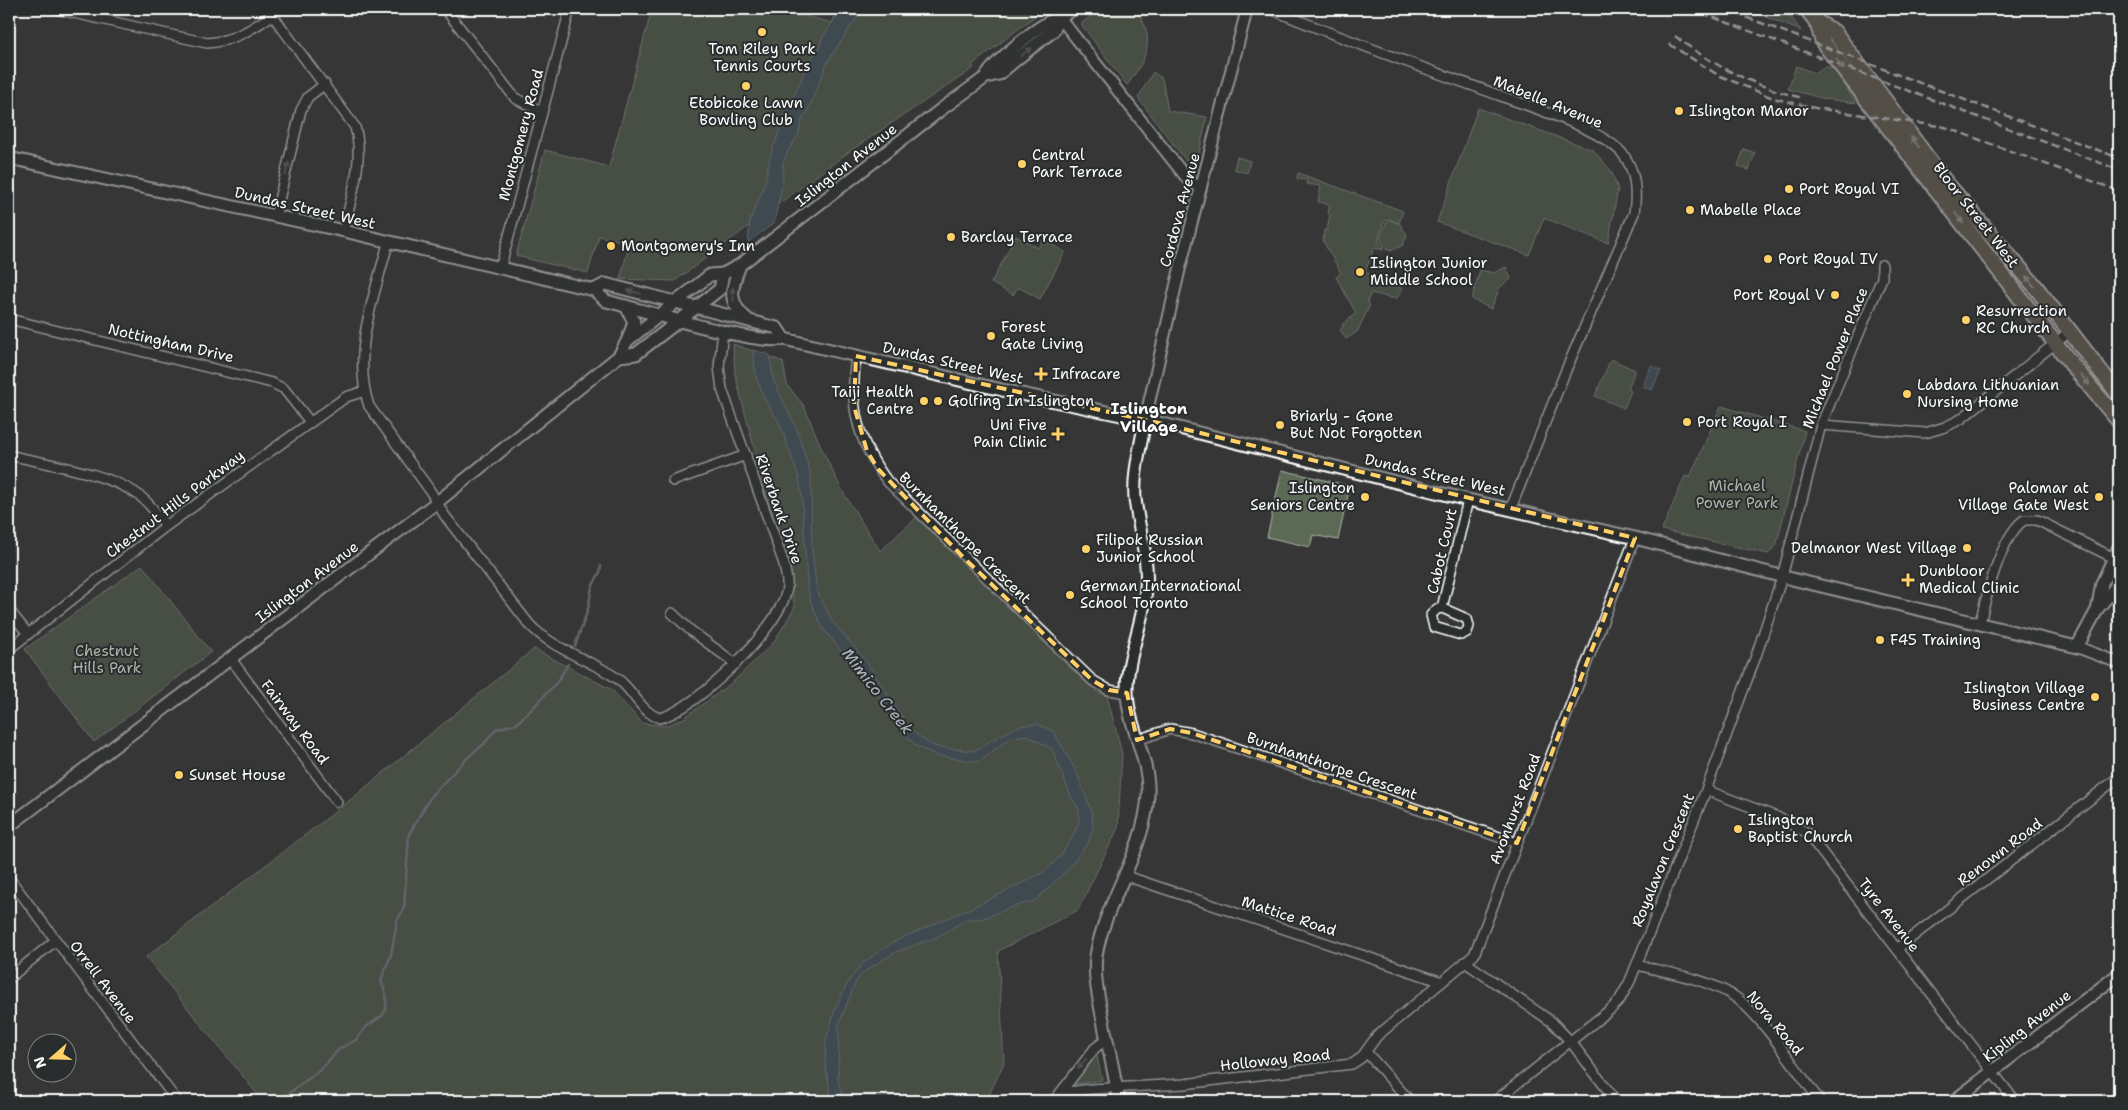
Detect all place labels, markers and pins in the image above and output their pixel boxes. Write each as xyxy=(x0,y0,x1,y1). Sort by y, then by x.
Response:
marker: Tom Riley Park Tennis Courts xyxy=(756,26,768,38)
place label: Tom Riley Park Tennis Courts xyxy=(708,39,816,76)
marker: Etobicoke Lawn Bowling Club xyxy=(740,80,752,92)
place label: Etobicoke Lawn Bowling Club xyxy=(689,93,803,130)
place label: Islington Manor xyxy=(1689,101,1809,121)
marker: Islington Manor xyxy=(1673,105,1685,117)
place label: Central Park Terrace xyxy=(1032,145,1123,182)
marker: Central Park Terrace xyxy=(1016,158,1028,170)
place label: Port Royal VI xyxy=(1799,179,1899,199)
marker: Port Royal VI xyxy=(1783,183,1795,195)
place label: Mabelle Place xyxy=(1700,200,1802,220)
marker: Mabelle Place xyxy=(1684,204,1696,216)
place label: Barclay Terrace xyxy=(961,227,1073,247)
marker: Barclay Terrace xyxy=(945,231,957,243)
place label: Montgomery's Inn xyxy=(621,236,755,256)
marker: Montgomery's Inn xyxy=(605,240,617,252)
place label: Port Royal IV xyxy=(1778,249,1878,269)
place label: Islington Junior Middle School xyxy=(1370,253,1488,290)
marker: Port Royal IV xyxy=(1762,253,1774,265)
marker: Islington Junior Middle School xyxy=(1354,266,1366,278)
place label: Port Royal V xyxy=(1733,285,1825,305)
marker: Port Royal V xyxy=(1829,289,1841,301)
place label: Resurrection RC Church xyxy=(1976,301,2067,338)
marker: Resurrection RC Church xyxy=(1960,314,1972,326)
place label: Forest Gate Living xyxy=(1001,317,1083,354)
marker: Forest Gate Living xyxy=(985,330,997,342)
place label: Infracare xyxy=(1052,364,1121,384)
marker: Infracare xyxy=(1034,367,1048,381)
place label: Labdara Lithuanian Nursing Home xyxy=(1917,375,2059,412)
place label: Taiji Health Centre xyxy=(831,382,914,419)
marker: Labdara Lithuanian Nursing Home xyxy=(1901,388,1913,400)
place label: Golfing In Islington xyxy=(948,391,1094,411)
marker: Taiji Health Centre xyxy=(918,395,930,407)
marker: Golfing In Islington xyxy=(932,395,944,407)
place label: Briarly - Gone But Not Forgotten xyxy=(1290,406,1422,443)
place label: Port Royal I xyxy=(1697,412,1787,432)
place label: Uni Five Pain Clinic xyxy=(973,415,1047,452)
marker: Port Royal I xyxy=(1681,416,1693,428)
marker: Briarly - Gone But Not Forgotten xyxy=(1274,419,1286,431)
marker: Uni Five Pain Clinic xyxy=(1051,427,1065,441)
place label: Islington Seniors Centre xyxy=(1250,478,1355,515)
place label: Palomar at Village Gate West xyxy=(1958,478,2089,515)
marker: Islington Seniors Centre xyxy=(1359,491,1371,503)
marker: Palomar at Village Gate West xyxy=(2093,491,2105,503)
place label: Filipok Russian Junior School xyxy=(1096,530,1203,567)
place label: Delmanor West Village xyxy=(1791,538,1957,558)
marker: Delmanor West Village xyxy=(1961,542,1973,554)
marker: Filipok Russian Junior School xyxy=(1080,543,1092,555)
place label: Dunbloor Medical Clinic xyxy=(1919,561,2020,598)
marker: Dunbloor Medical Clinic xyxy=(1901,573,1915,587)
place label: German International School Toronto xyxy=(1080,576,1241,613)
marker: German International School Toronto xyxy=(1064,589,1076,601)
place label: F45 Training xyxy=(1890,630,1981,650)
marker: F45 Training xyxy=(1874,634,1886,646)
place label: Islington Village Business Centre xyxy=(1964,678,2085,715)
marker: Islington Village Business Centre xyxy=(2089,691,2101,703)
place label: Sunset House xyxy=(189,765,286,785)
marker: Sunset House xyxy=(173,769,185,781)
place label: Islington Baptist Church xyxy=(1748,810,1853,847)
marker: Islington Baptist Church xyxy=(1732,823,1744,835)

